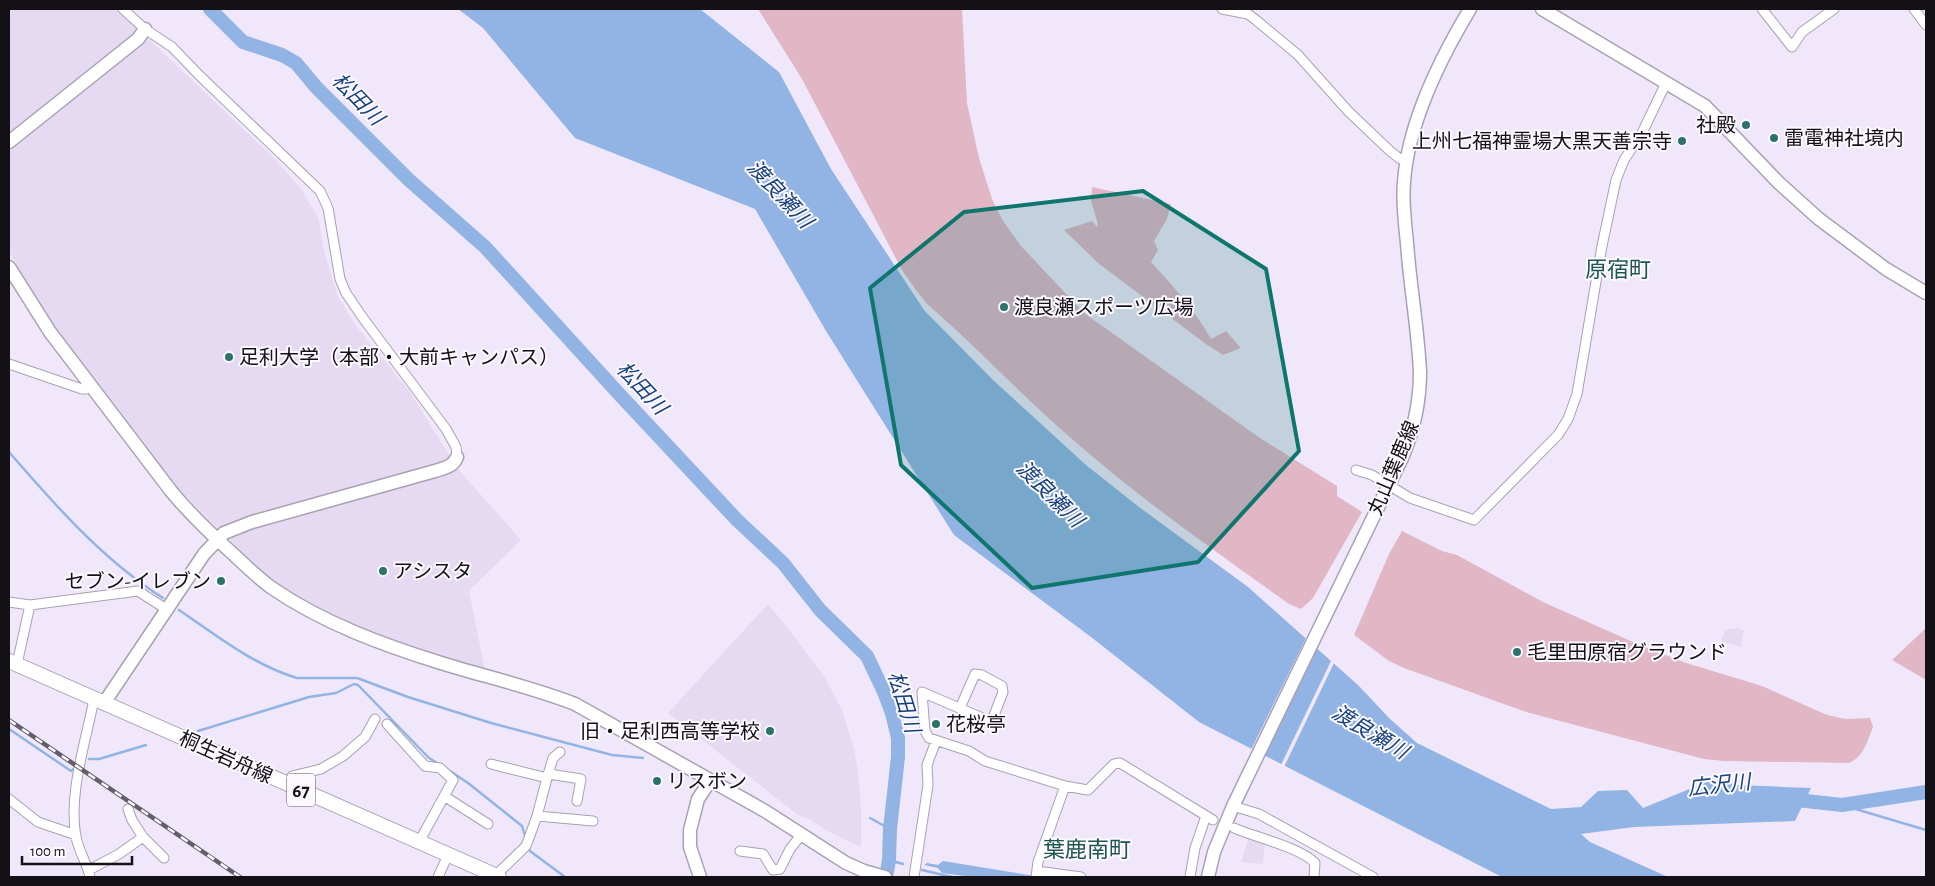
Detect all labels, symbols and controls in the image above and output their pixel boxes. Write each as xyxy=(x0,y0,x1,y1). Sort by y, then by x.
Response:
water label: 松田川 xyxy=(328,69,389,131)
place label: 社殿 xyxy=(1696,115,1736,136)
marker: 社殿 xyxy=(1740,119,1752,131)
place label: 雷電神社境内 xyxy=(1784,128,1904,149)
place label: 上州七福神霊場大黒天善宗寺 xyxy=(1412,130,1672,152)
marker: 雷電神社境内 xyxy=(1768,132,1780,144)
marker: 上州七福神霊場大黒天善宗寺 xyxy=(1676,135,1688,147)
water label: 渡良瀬川 xyxy=(743,156,818,234)
district label: 原宿町 xyxy=(1585,258,1651,281)
place label: 渡良瀬スポーツ広場 xyxy=(1014,297,1194,318)
marker: 渡良瀬スポーツ広場 xyxy=(998,301,1010,313)
place label: 足利大学（本部・大前キャンパス） xyxy=(239,346,559,368)
marker: 足利大学（本部・大前キャンパス） xyxy=(223,351,235,363)
water label: 松田川 xyxy=(612,357,673,420)
street label: 丸山葉鹿線 xyxy=(1363,418,1423,518)
water label: 渡良瀬川 xyxy=(1013,457,1089,533)
place label: アシスタ xyxy=(393,561,472,582)
marker: アシスタ xyxy=(377,565,389,577)
place label: セブン-イレブン xyxy=(65,570,211,592)
marker: セブン-イレブン xyxy=(215,575,227,587)
place label: 毛里田原宿グラウンド xyxy=(1527,642,1727,663)
marker: 毛里田原宿グラウンド xyxy=(1511,646,1523,658)
water label: 松田川 xyxy=(884,669,924,737)
water label: 渡良瀬川 xyxy=(1328,701,1413,764)
place label: 花桜亭 xyxy=(946,714,1006,735)
marker: 花桜亭 xyxy=(930,718,942,730)
place label: 旧・足利西高等学校 xyxy=(580,721,760,742)
marker: 旧・足利西高等学校 xyxy=(764,725,776,737)
street label: 桐生岩舟線 xyxy=(176,727,276,787)
place label: リスボン xyxy=(667,771,747,792)
water label: 広沢川 xyxy=(1687,771,1753,799)
road number: 67 xyxy=(287,774,315,806)
marker: リスボン xyxy=(651,775,663,787)
scale bar xyxy=(22,834,132,866)
district label: 葉鹿南町 xyxy=(1043,838,1131,861)
text: 100 m xyxy=(30,844,65,859)

